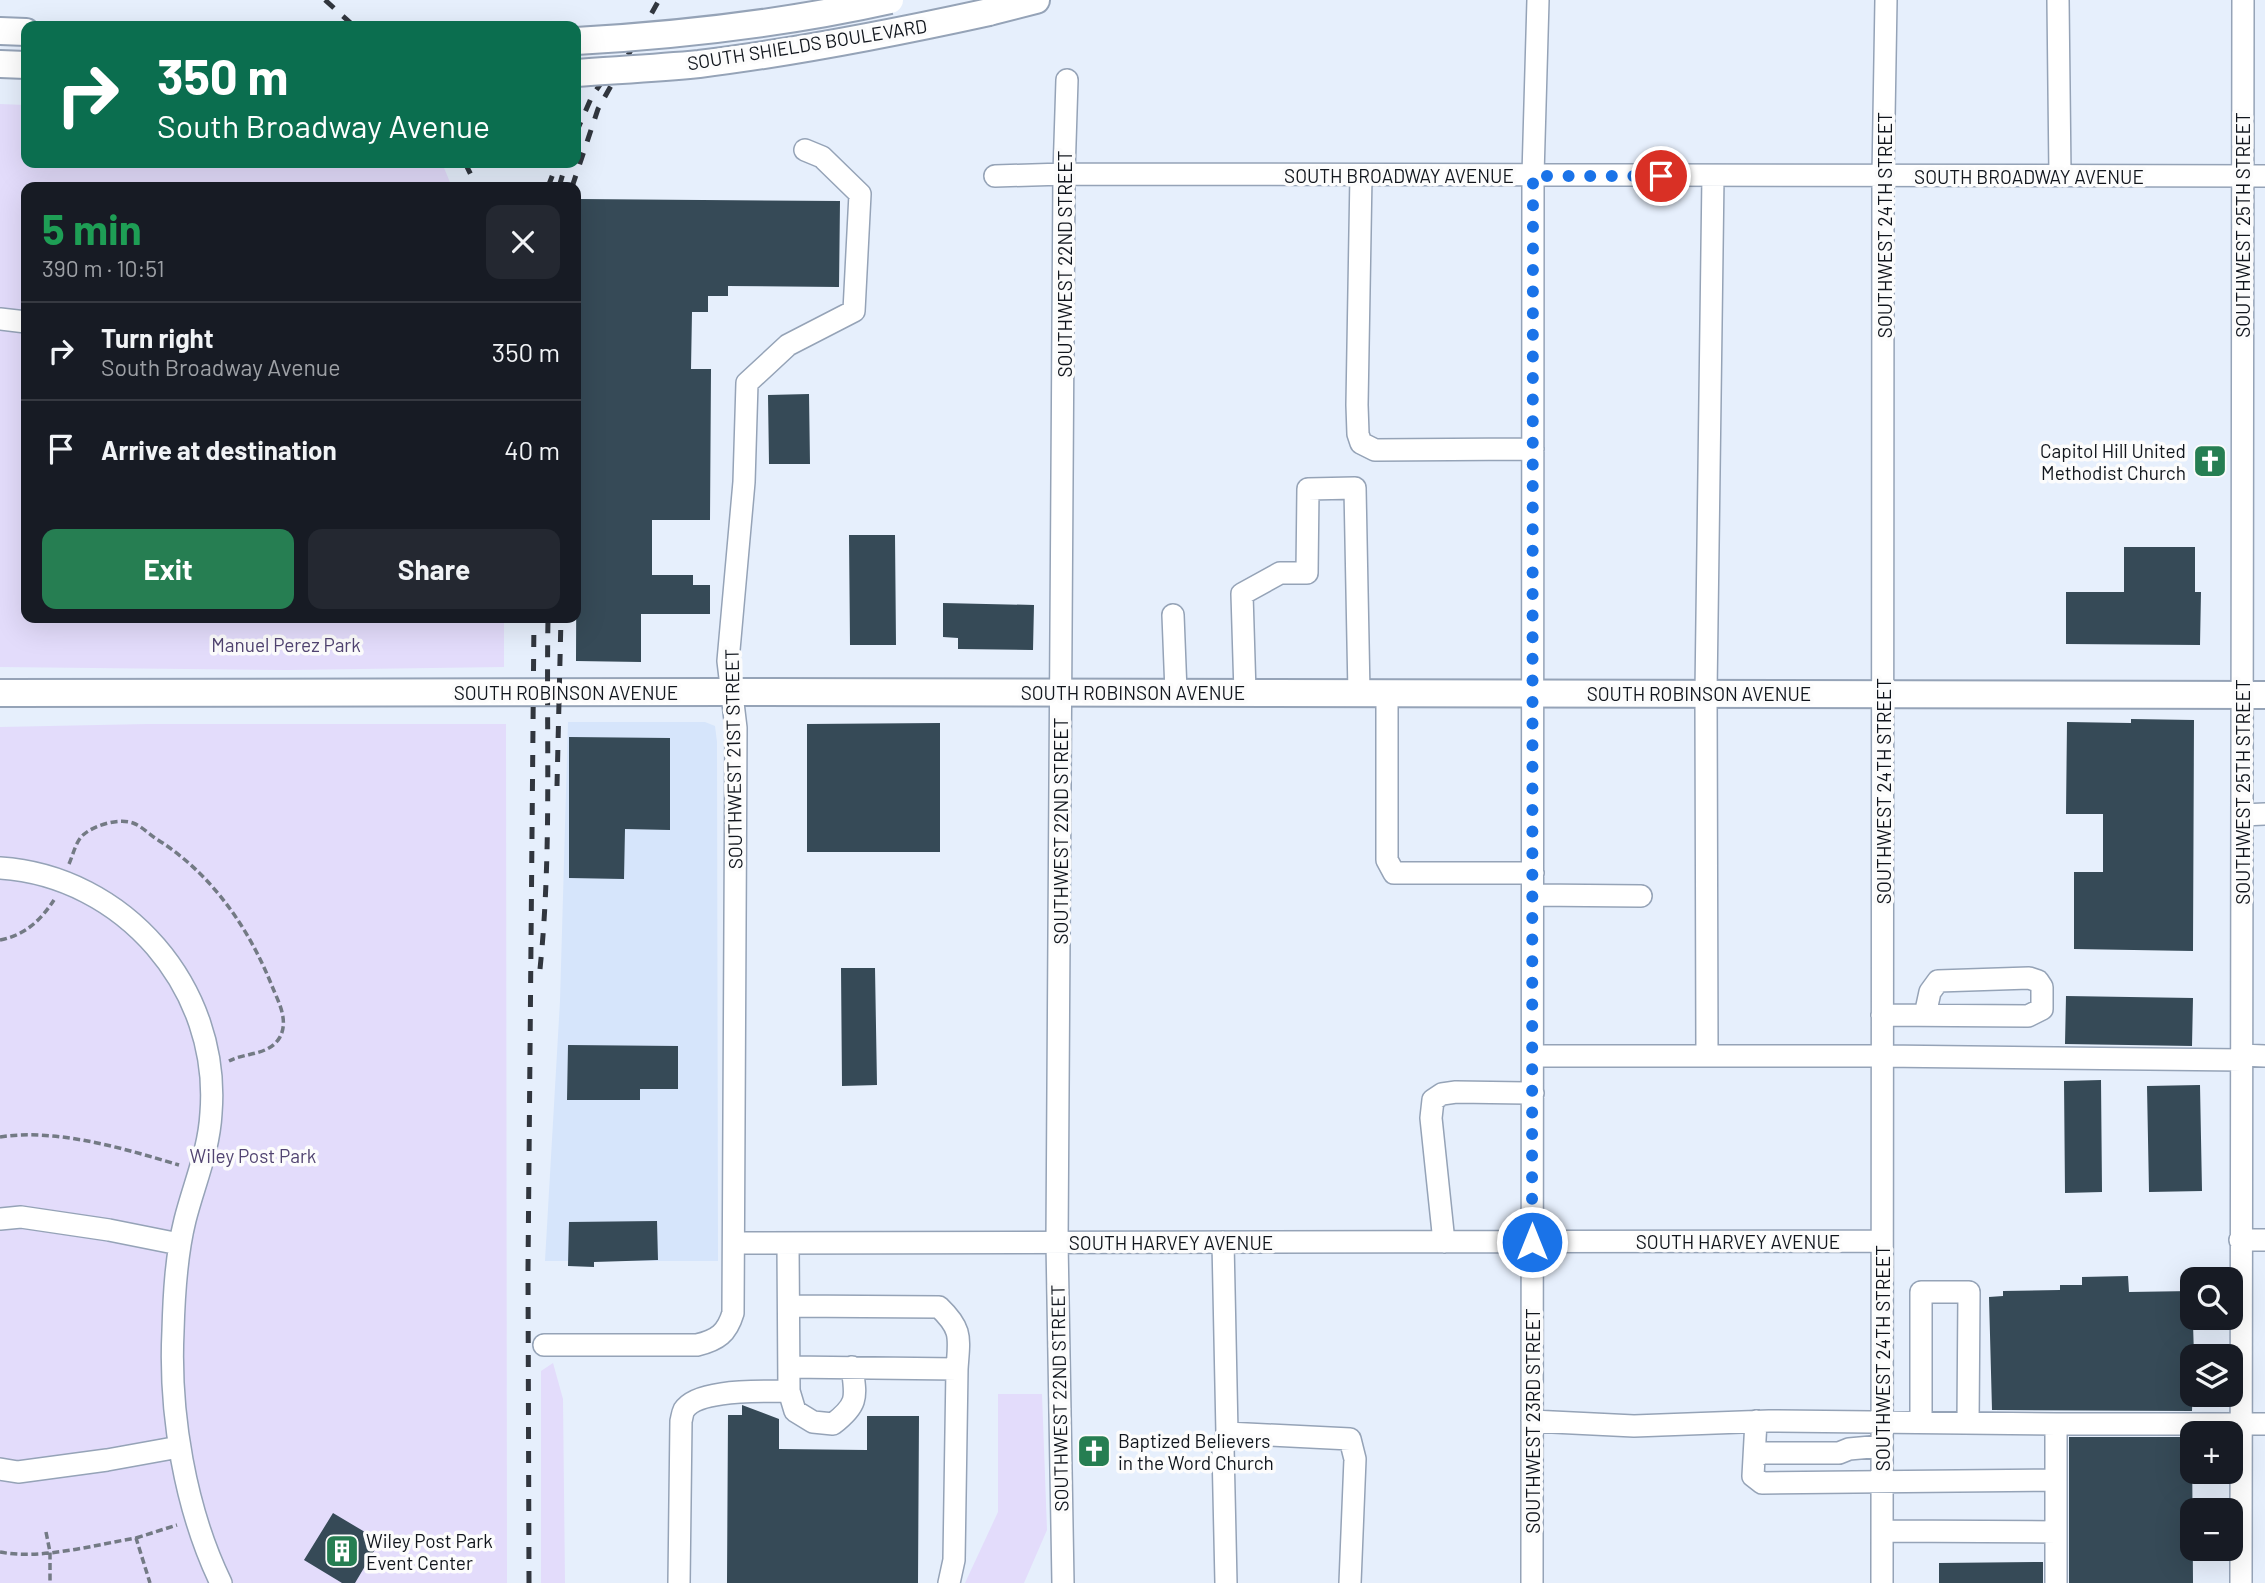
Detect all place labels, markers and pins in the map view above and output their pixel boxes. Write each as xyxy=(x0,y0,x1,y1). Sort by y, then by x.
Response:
pin xyxy=(1631,146,1691,206)
place label: Capitol Hill United Methodist Church xyxy=(2040,439,2186,484)
church icon: Capitol Hill United Methodist Church xyxy=(2191,442,2229,480)
place label: Baptized Believers in the Word Church xyxy=(1118,1429,1274,1474)
church icon: Baptized Believers in the Word Church xyxy=(1075,1432,1113,1470)
place label: Wiley Post Park Event Center xyxy=(366,1529,493,1574)
building icon: Wiley Post Park Event Center xyxy=(323,1532,361,1570)

